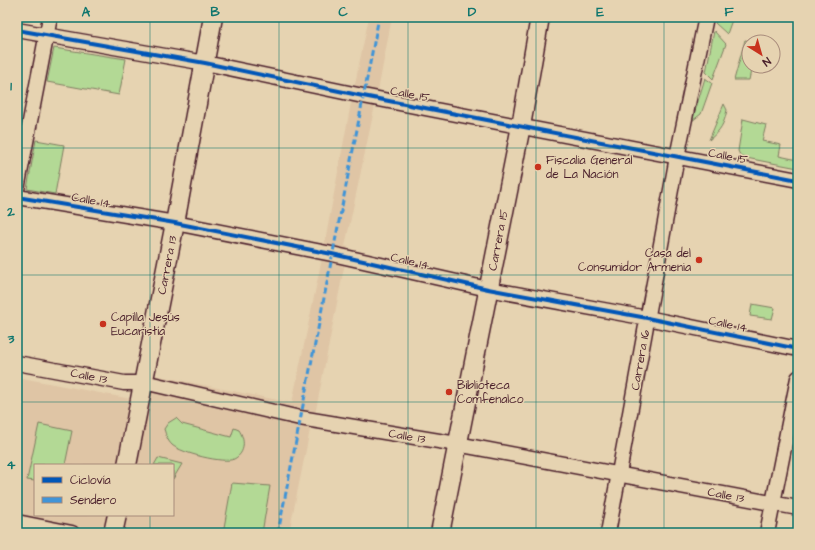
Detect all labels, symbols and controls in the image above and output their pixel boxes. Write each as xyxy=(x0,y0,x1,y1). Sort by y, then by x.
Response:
text: A xyxy=(82,3,91,21)
text: B xyxy=(210,3,220,21)
text: C xyxy=(338,3,348,21)
text: D xyxy=(468,3,477,21)
text: E xyxy=(596,3,604,21)
text: F xyxy=(724,3,734,21)
north arrow xyxy=(741,34,781,74)
text: N xyxy=(759,54,774,70)
text: 1 xyxy=(10,77,12,95)
street label: Calle 15 xyxy=(389,82,432,107)
street label: Calle 15 xyxy=(707,144,750,169)
place label: Fiscalia General de La Nación xyxy=(546,152,632,183)
marker: Fiscalia General de La Nación xyxy=(533,162,543,172)
street label: Calle 14 xyxy=(70,189,112,212)
text: 2 xyxy=(6,203,15,221)
street label: Carrera 15 xyxy=(484,208,513,272)
street label: Carrera 13 xyxy=(153,234,182,296)
place label: Casa del Consumidor Armenia xyxy=(578,245,691,276)
street label: Calle 14 xyxy=(389,249,431,274)
marker: Casa del Consumidor Armenia xyxy=(694,255,704,265)
place label: Capilla Jesús Eucaristía xyxy=(111,309,180,340)
street label: Calle 14 xyxy=(707,312,749,337)
marker: Capilla Jesús Eucaristía xyxy=(98,319,108,329)
street label: Carrera 16 xyxy=(627,328,654,392)
text: 3 xyxy=(7,330,15,348)
street label: Calle 13 xyxy=(69,365,109,388)
place label: Biblioteca Comfenalco xyxy=(457,377,524,408)
marker: Biblioteca Comfenalco xyxy=(444,387,454,397)
street label: Calle 13 xyxy=(387,425,427,448)
text: 4 xyxy=(7,456,16,474)
legend xyxy=(34,464,174,516)
text: Ciclovía xyxy=(70,472,111,489)
street label: Calle 13 xyxy=(706,484,746,507)
text: Sendero xyxy=(70,492,116,509)

